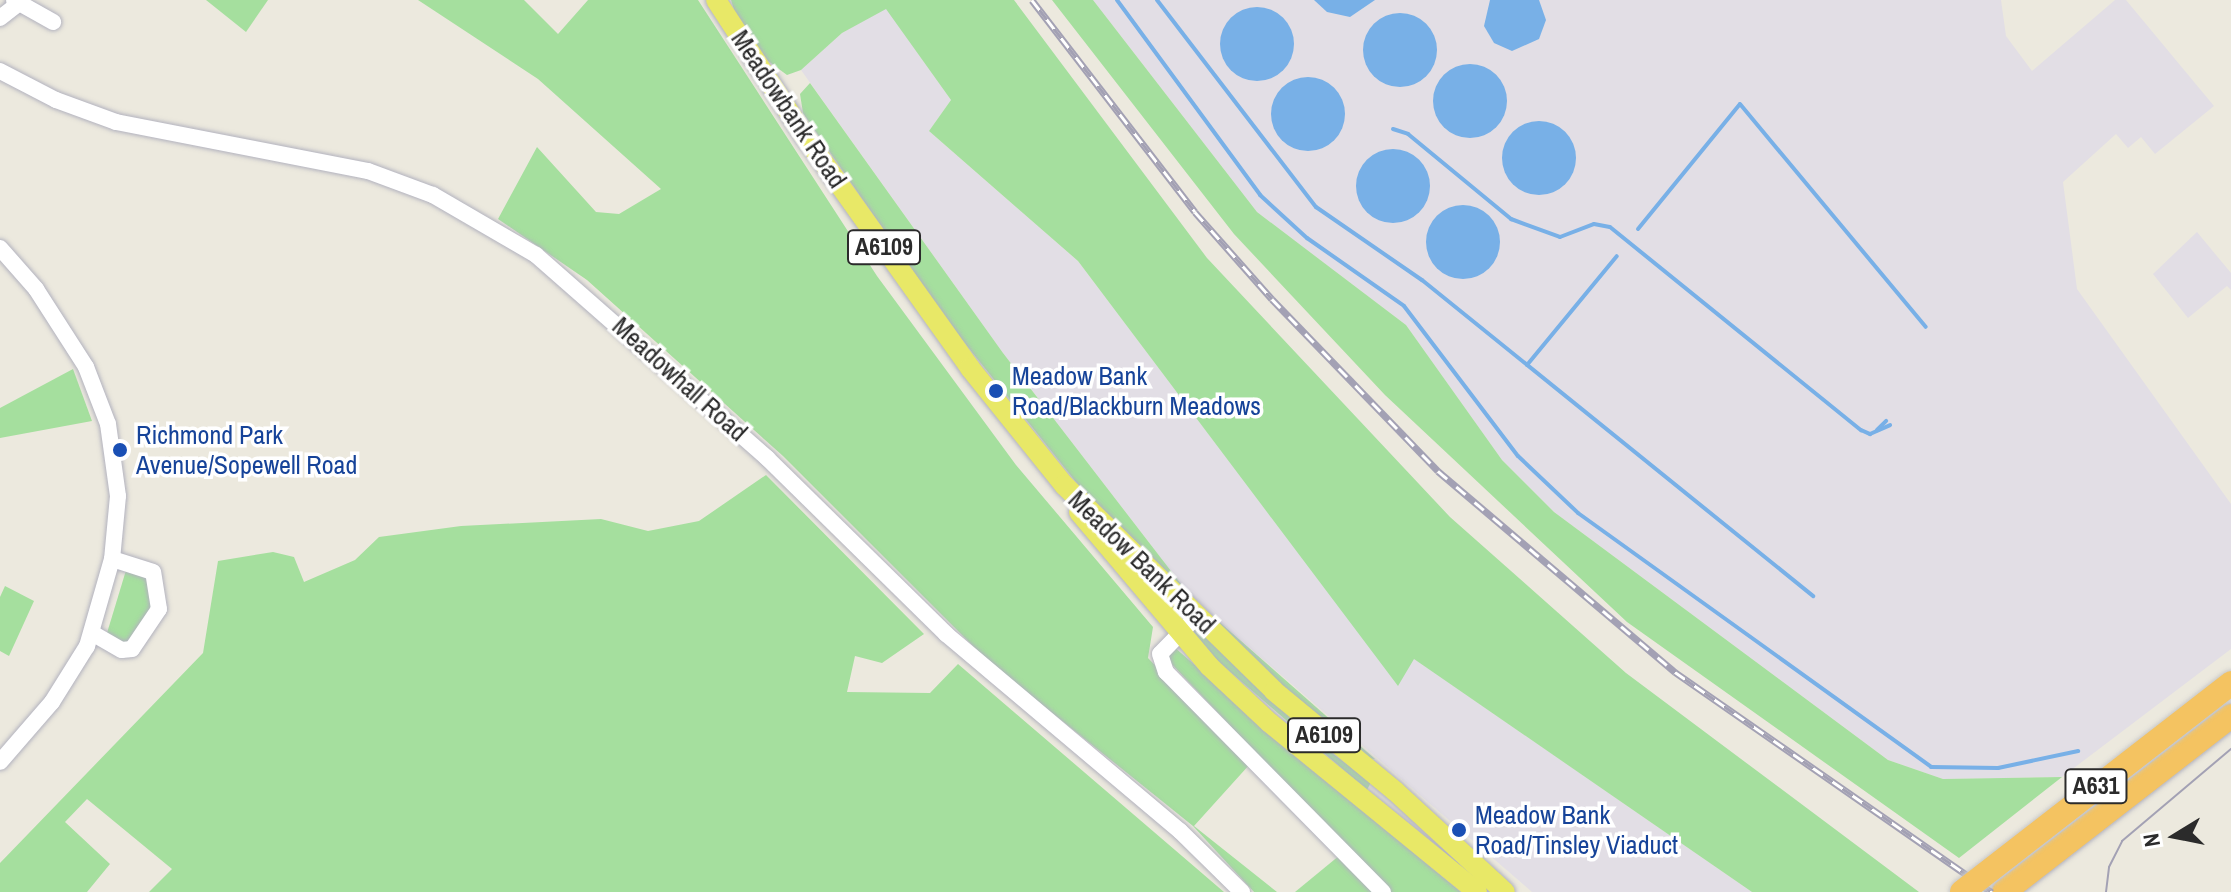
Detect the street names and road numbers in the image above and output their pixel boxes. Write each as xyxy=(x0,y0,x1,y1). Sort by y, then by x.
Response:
street label: Meadowbank Road xyxy=(725,24,853,194)
road number: A6109 xyxy=(846,227,922,267)
street label: Meadowhall Road xyxy=(606,310,754,448)
street label: Meadow Bank Road xyxy=(1062,484,1222,640)
road number: A6109 xyxy=(1286,715,1362,755)
road number: A631 xyxy=(2064,766,2128,806)

